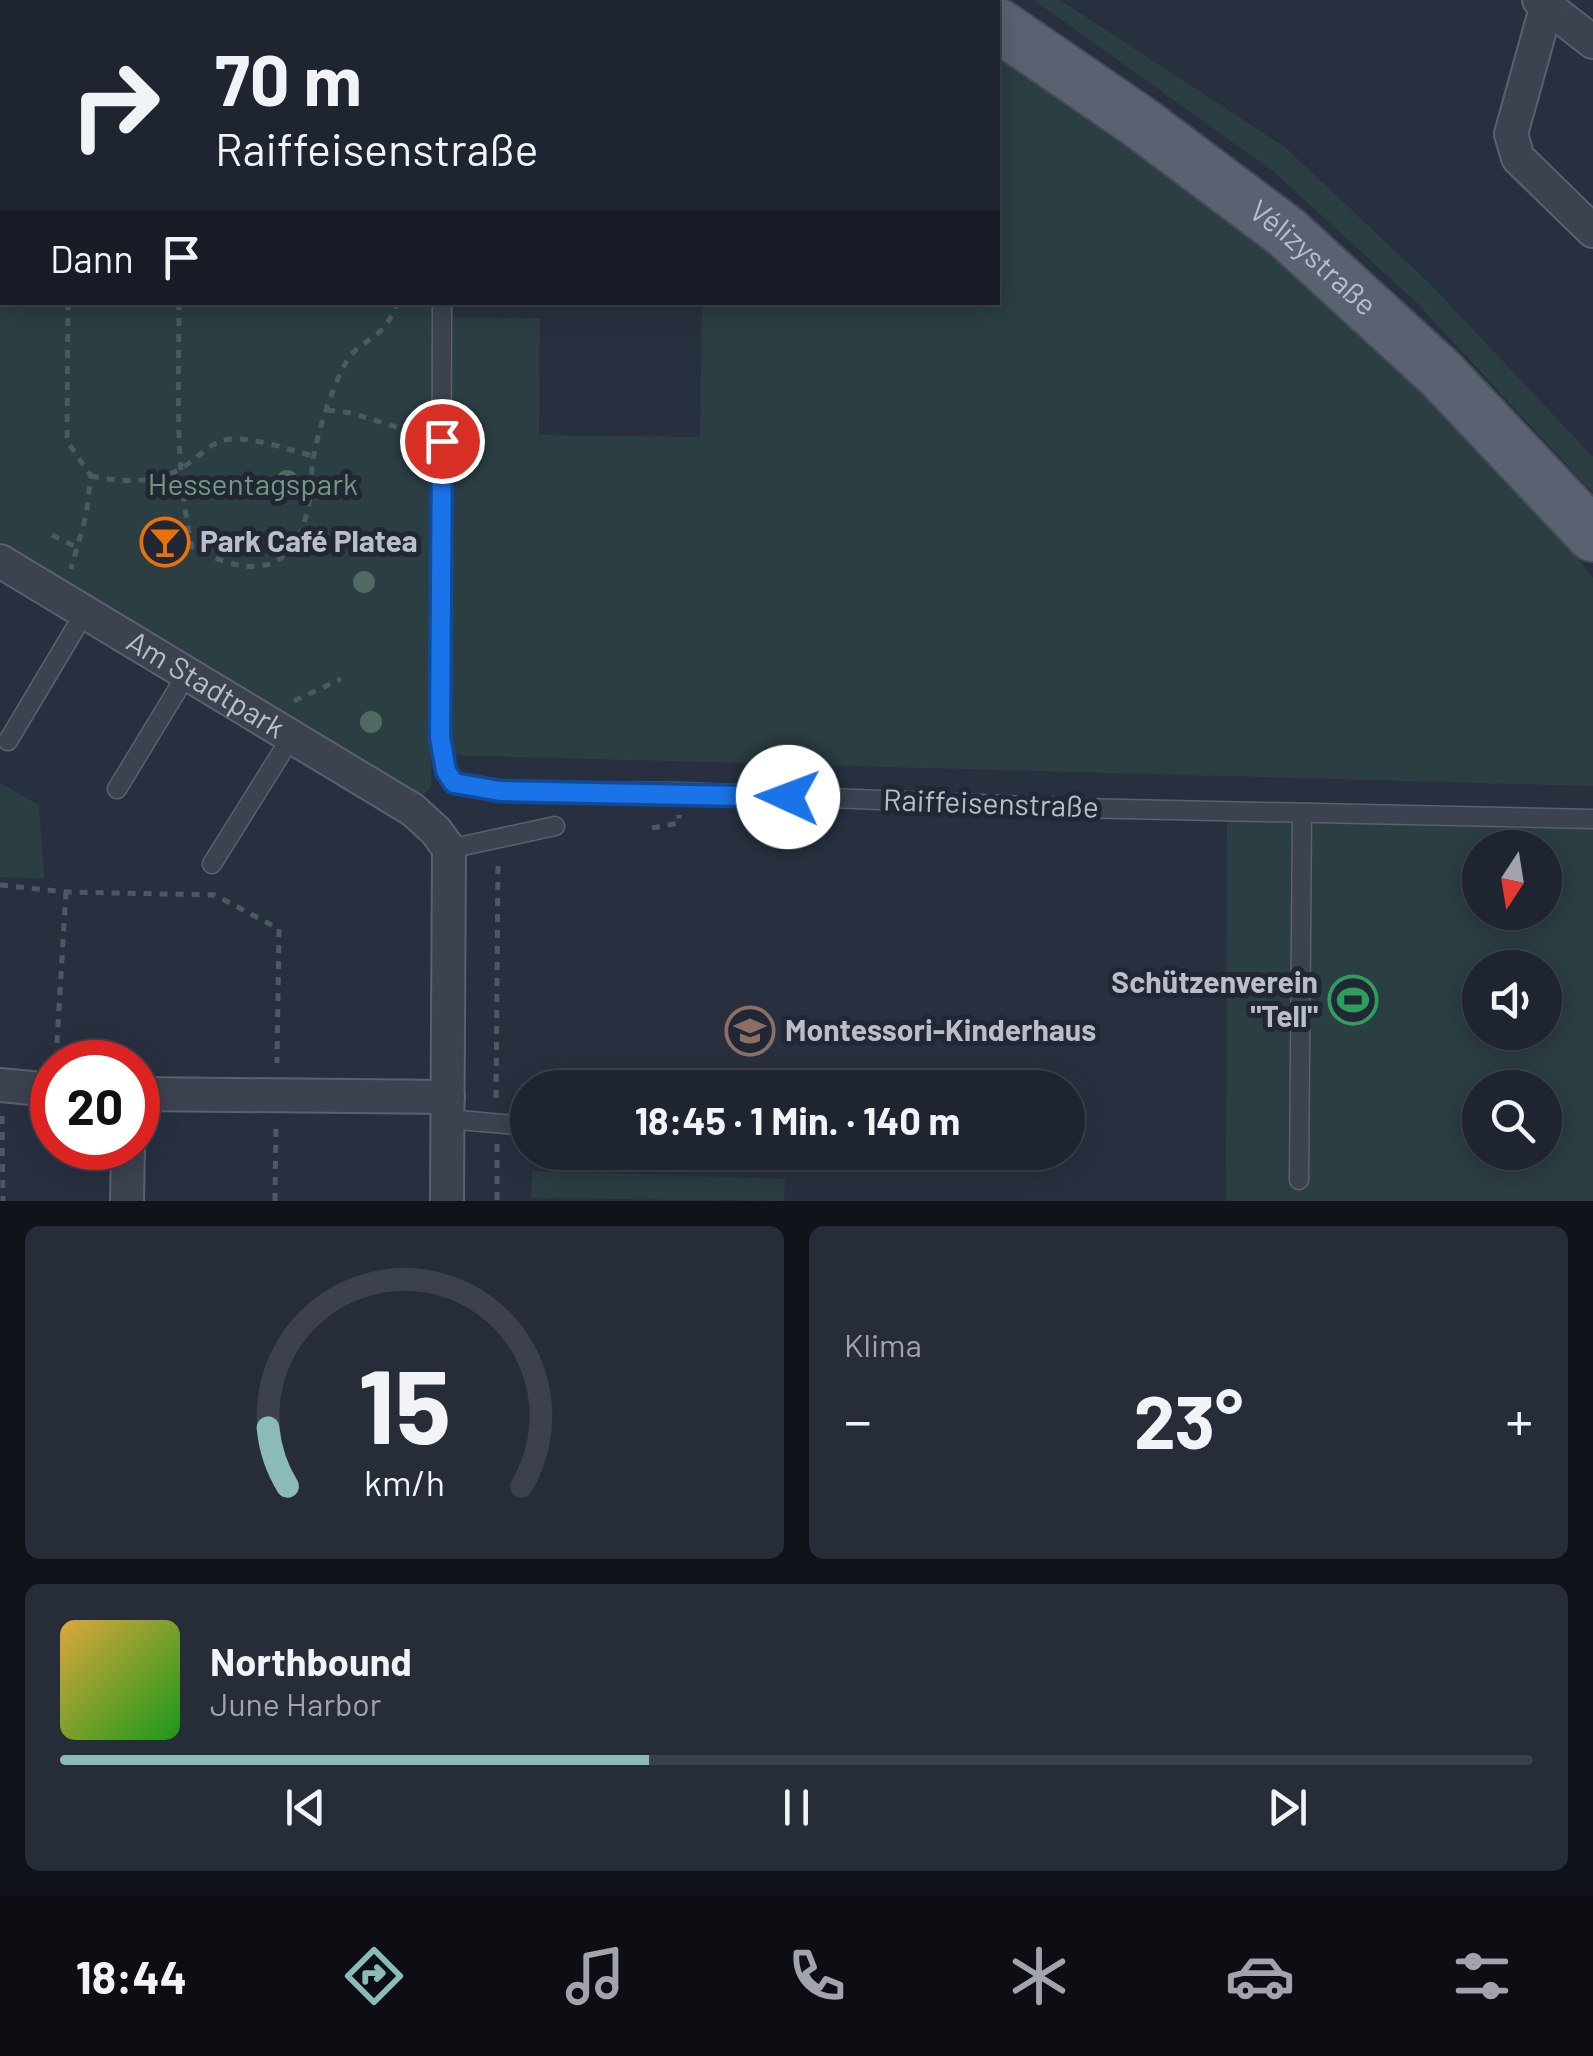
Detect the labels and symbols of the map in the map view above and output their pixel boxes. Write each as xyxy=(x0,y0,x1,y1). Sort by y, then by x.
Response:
street label: Vélizystraße xyxy=(1243,191,1385,322)
pin xyxy=(400,399,485,484)
park label: Hessentagspark xyxy=(148,465,358,501)
bar icon: Park Café Platea xyxy=(139,516,191,568)
place label: Park Café Platea xyxy=(200,522,418,558)
street label: Am Stadtpark xyxy=(121,622,292,745)
position arrow xyxy=(736,745,840,849)
street label: Raiffeisenstraße xyxy=(883,780,1099,824)
north arrow xyxy=(1462,830,1562,930)
place label: Schützenverein "Tell" xyxy=(1111,963,1318,1033)
sports icon: Schützenverein "Tell" xyxy=(1327,974,1379,1026)
school or university icon: Montessori-Kinderhaus xyxy=(724,1005,776,1057)
place label: Montessori-Kinderhaus xyxy=(785,1011,1096,1047)
speed limit sign: 20 xyxy=(30,1040,160,1170)

